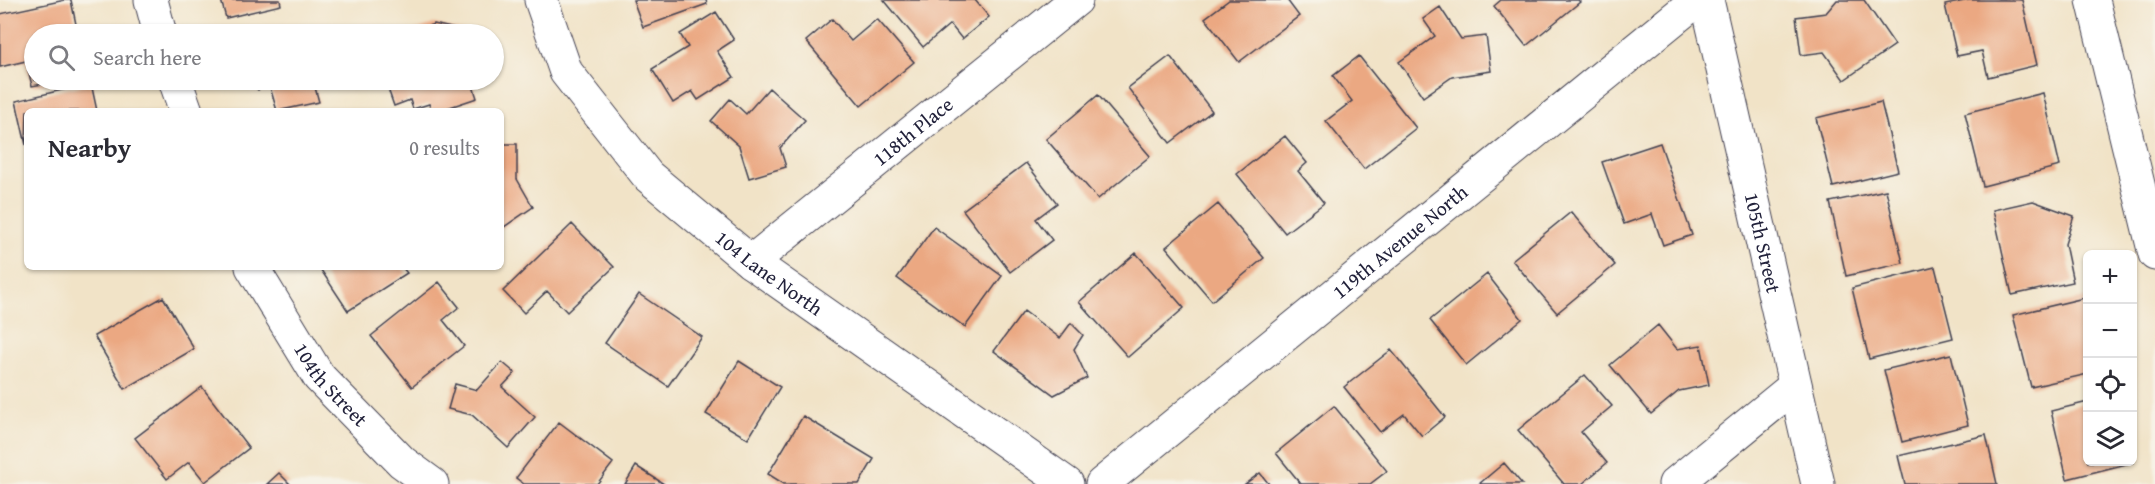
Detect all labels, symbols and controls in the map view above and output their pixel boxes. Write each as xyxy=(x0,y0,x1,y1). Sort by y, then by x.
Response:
search box xyxy=(24,24,504,90)
icon: search xyxy=(45,41,78,74)
text: Search here xyxy=(93,41,202,73)
street label: 118th Place xyxy=(866,90,959,172)
text: Nearby xyxy=(48,128,131,167)
text: 0 results xyxy=(409,133,480,162)
street label: 119th Avenue North xyxy=(1326,177,1474,305)
street label: 105th Street xyxy=(1738,190,1789,296)
street label: 104 Lane North xyxy=(709,223,829,322)
map controls xyxy=(2083,250,2137,466)
button: + xyxy=(2083,250,2137,304)
button: − xyxy=(2083,304,2137,358)
street label: 104th Street xyxy=(287,337,375,433)
button: locate xyxy=(2083,358,2137,412)
button: layers xyxy=(2083,412,2137,466)

